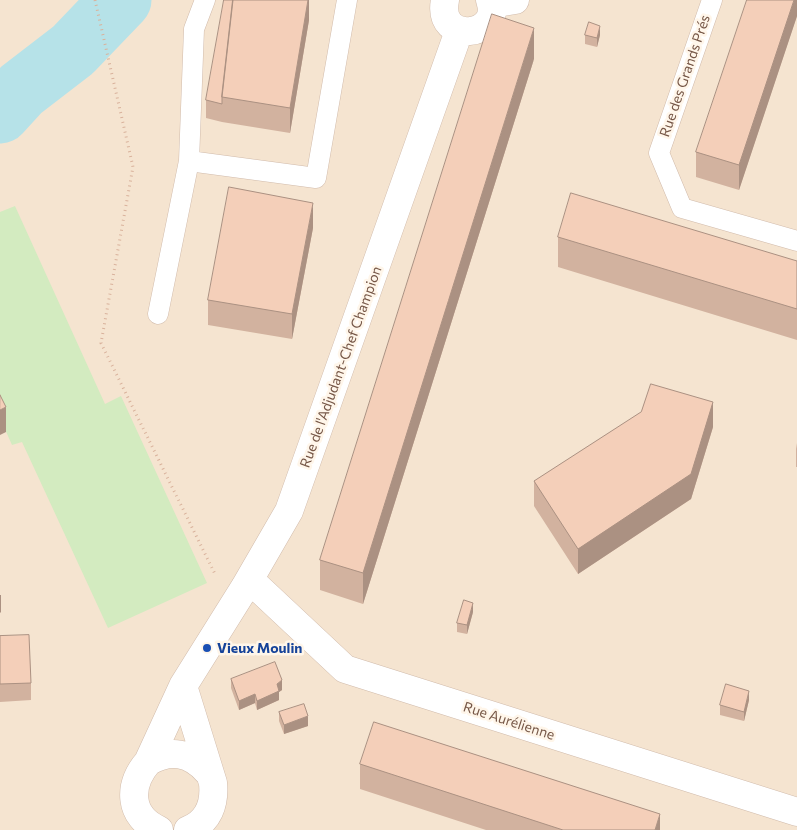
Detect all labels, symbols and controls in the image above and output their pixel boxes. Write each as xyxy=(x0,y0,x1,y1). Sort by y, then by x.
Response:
street label: Rue des Grands Prés xyxy=(656,13,714,139)
street label: Rue de l'Adjudant-Chef Champion xyxy=(297,264,385,470)
place label: Vieux Moulin xyxy=(217,640,302,656)
marker: Vieux Moulin xyxy=(201,642,213,654)
street label: Rue Aurélienne xyxy=(461,698,557,744)

